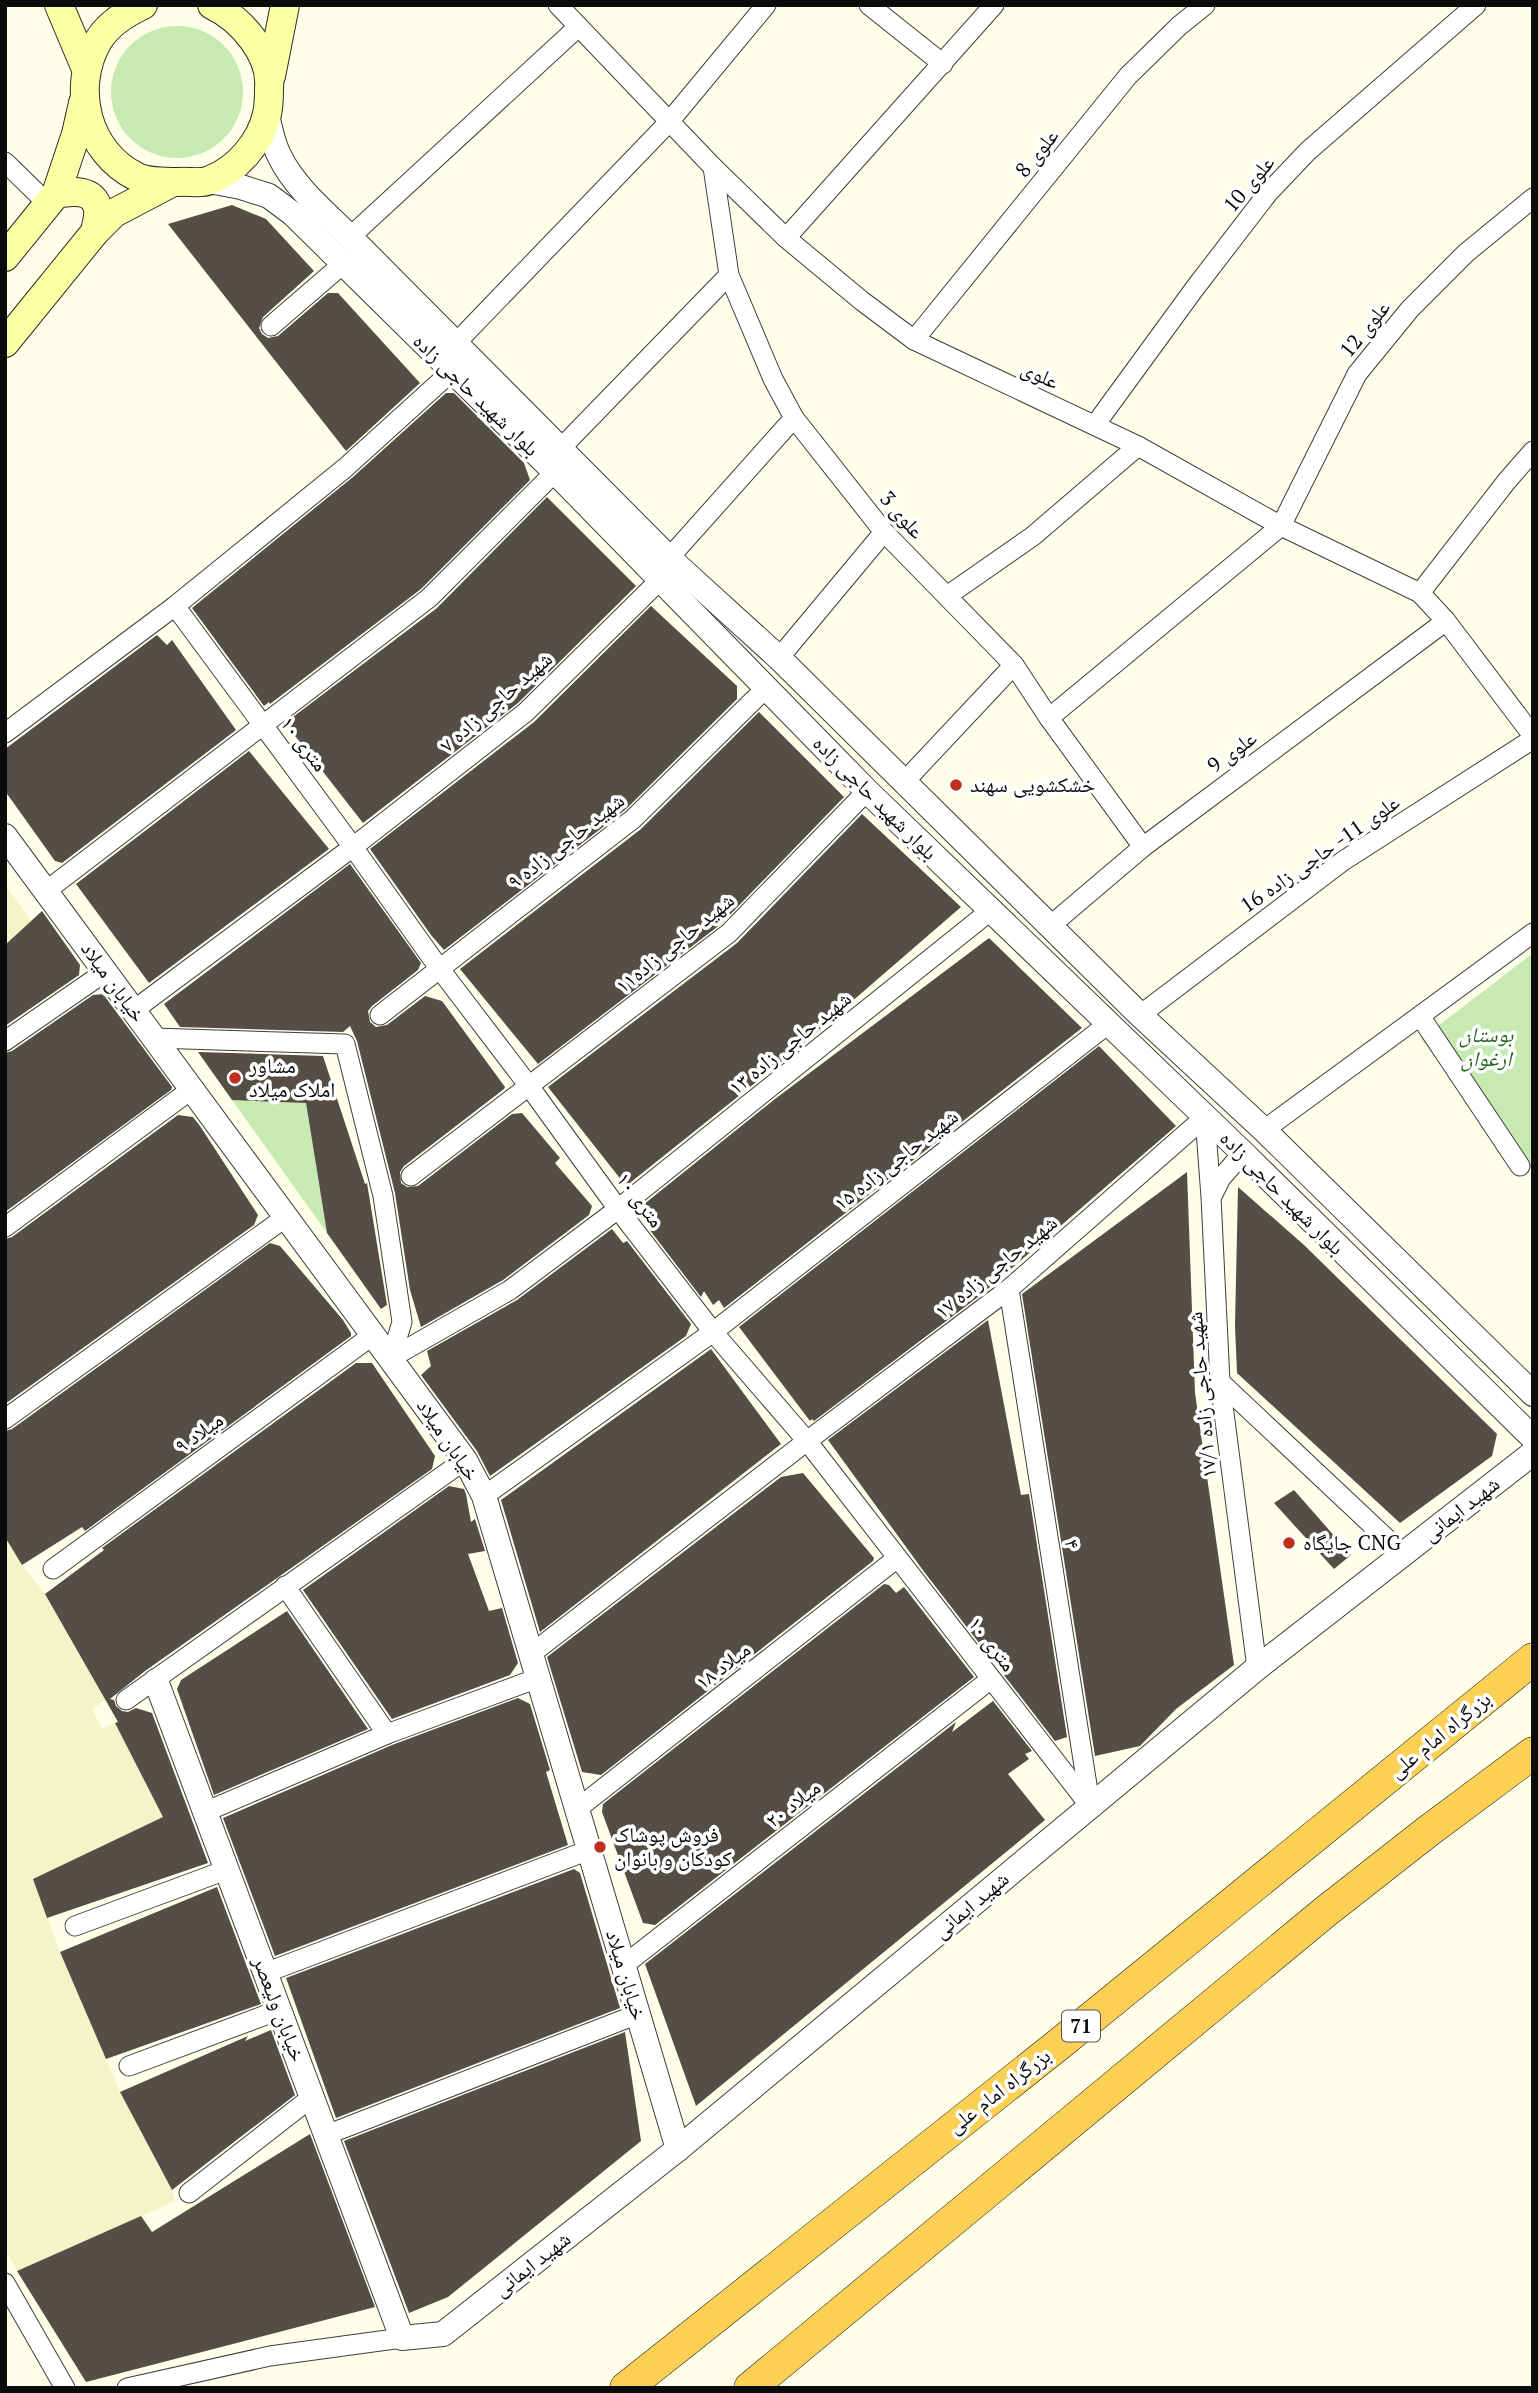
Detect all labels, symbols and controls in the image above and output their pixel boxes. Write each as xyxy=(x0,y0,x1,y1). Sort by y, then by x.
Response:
street label: علوی 8 xyxy=(1008,122,1065,183)
street label: علوی 10 xyxy=(1216,149,1280,218)
street label: علوی 12 xyxy=(1333,294,1396,363)
street label: بلوار شهید حاجی زاده xyxy=(408,327,546,462)
street label: علوی xyxy=(1017,353,1064,395)
street label: علوی 3 xyxy=(874,484,932,545)
street label: شهید حاجی زاده ۷ xyxy=(433,644,558,758)
street label: ۱۰ متری xyxy=(275,710,335,777)
street label: علوی 9 xyxy=(1201,723,1262,779)
street label: بلوار شهید حاجی زاده xyxy=(807,729,944,866)
place label: خشکشویی سهند xyxy=(970,770,1095,798)
marker: خشکشویی سهند xyxy=(948,777,964,793)
street label: شهید حاجی زاده ۹ xyxy=(501,786,630,895)
street label: علوی 11- حاجی زاده 16 xyxy=(1234,787,1405,919)
street label: شهید حاجی زاده۱۱ xyxy=(609,886,740,999)
street label: خیابان میلاد xyxy=(75,935,153,1027)
street label: شهید حاجی زاده ۱۳ xyxy=(722,984,857,1100)
park label: بوستان ارغوان xyxy=(1459,1020,1514,1072)
place label: مشاور املاک میلاد xyxy=(248,1051,335,1103)
marker: مشاور املاک میلاد xyxy=(227,1070,243,1086)
street label: شهید حاجی زاده ۱۵ xyxy=(828,1102,963,1217)
street label: بلوار شهید حاجی زاده xyxy=(1214,1124,1351,1261)
street label: ۱۰ متری xyxy=(611,1166,671,1233)
street label: شهید حاجی زاده ۱۷ xyxy=(928,1208,1063,1324)
street label: شهید حاجی زاده ۱۷/۱ xyxy=(1180,1311,1222,1479)
street label: خیابان میلاد xyxy=(411,1393,487,1486)
street label: میلاد ۹ xyxy=(169,1405,228,1459)
street label: شهید ایمانی xyxy=(1416,1469,1505,1547)
place label: جایگاه CNG xyxy=(1303,1528,1401,1556)
marker: جایگاه CNG xyxy=(1281,1535,1297,1551)
street label: ۴ xyxy=(1058,1537,1088,1551)
street label: ۱۰ متری xyxy=(962,1610,1023,1677)
street label: میلاد ۱۸ xyxy=(689,1635,756,1696)
street label: بزرگراه امام علی xyxy=(1383,1684,1497,1785)
street label: میلاد ۲۰ xyxy=(759,1773,826,1834)
place label: فروش پوشاک کودکان و بانوان xyxy=(614,1820,732,1872)
marker: فروش پوشاک کودکان و بانوان xyxy=(592,1839,608,1855)
street label: شهید ایمانی xyxy=(927,1864,1014,1944)
street label: خیابان میلاد xyxy=(600,1926,654,2023)
street label: خیابان ولیعصر xyxy=(247,1951,313,2065)
road number: 71 xyxy=(1062,2010,1100,2042)
street label: بزرگراه امام علی xyxy=(941,2041,1056,2140)
street label: شهید ایمانی xyxy=(487,2224,576,2302)

